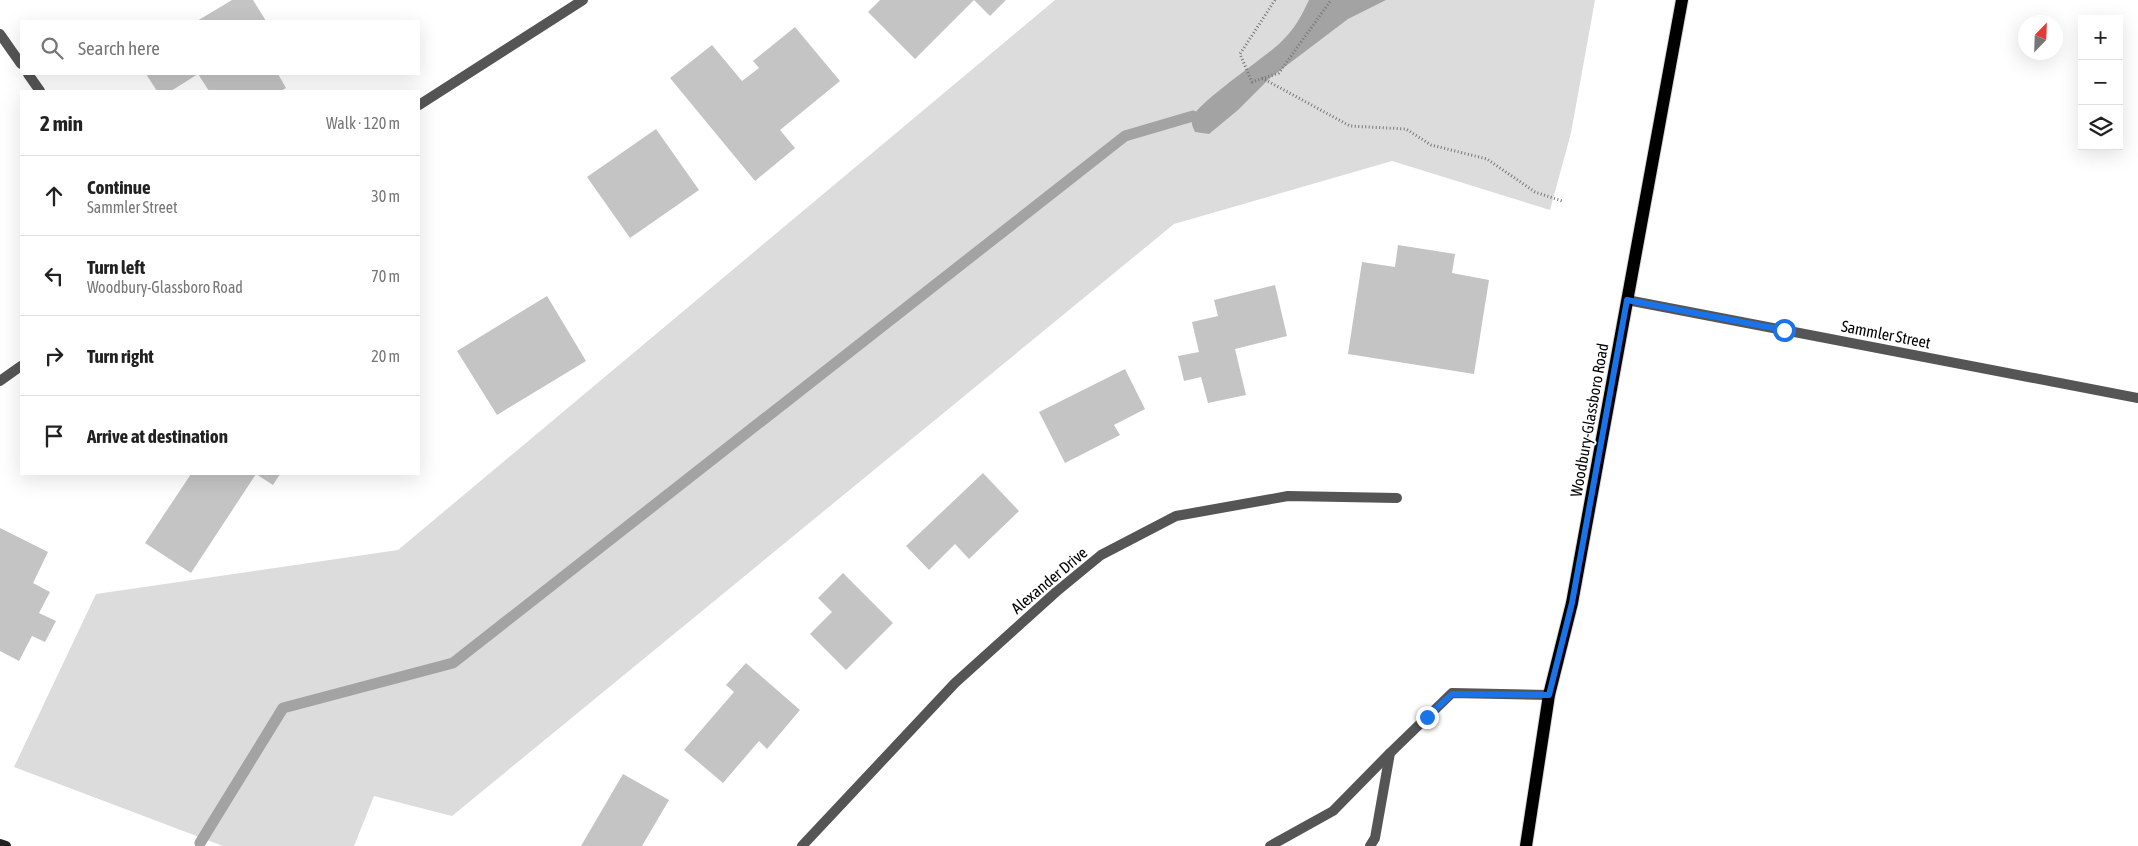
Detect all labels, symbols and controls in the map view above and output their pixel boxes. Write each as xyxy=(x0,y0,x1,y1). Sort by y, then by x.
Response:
north arrow xyxy=(2018,15,2063,60)
map controls xyxy=(2078,15,2123,150)
button: + xyxy=(2078,15,2123,60)
search box xyxy=(20,20,420,75)
icon: search xyxy=(38,34,66,62)
text: Search here xyxy=(78,37,160,59)
button: − xyxy=(2078,60,2123,105)
button: layers xyxy=(2078,105,2123,150)
text: 2 min xyxy=(40,111,83,135)
text: Walk · 120 m xyxy=(326,114,400,132)
text: Continue xyxy=(87,176,151,198)
icon: ahead xyxy=(40,182,68,210)
text: 30 m xyxy=(371,187,400,205)
text: Sammler Street xyxy=(87,198,178,216)
text: Turn left xyxy=(87,256,145,278)
icon: left xyxy=(40,262,68,290)
text: 70 m xyxy=(371,267,400,285)
text: Woodbury-Glassboro Road xyxy=(87,278,243,296)
street label: Sammler Street xyxy=(1840,317,1933,352)
route start xyxy=(1773,319,1796,342)
icon: right xyxy=(40,342,68,370)
street label: Woodbury-Glassboro Road xyxy=(1567,342,1612,499)
text: Turn right xyxy=(87,345,154,367)
text: 20 m xyxy=(371,347,400,365)
icon: arrive xyxy=(40,422,68,450)
text: Arrive at destination xyxy=(87,425,228,447)
street label: Alexander Drive xyxy=(1007,543,1091,617)
route end xyxy=(1416,706,1439,729)

